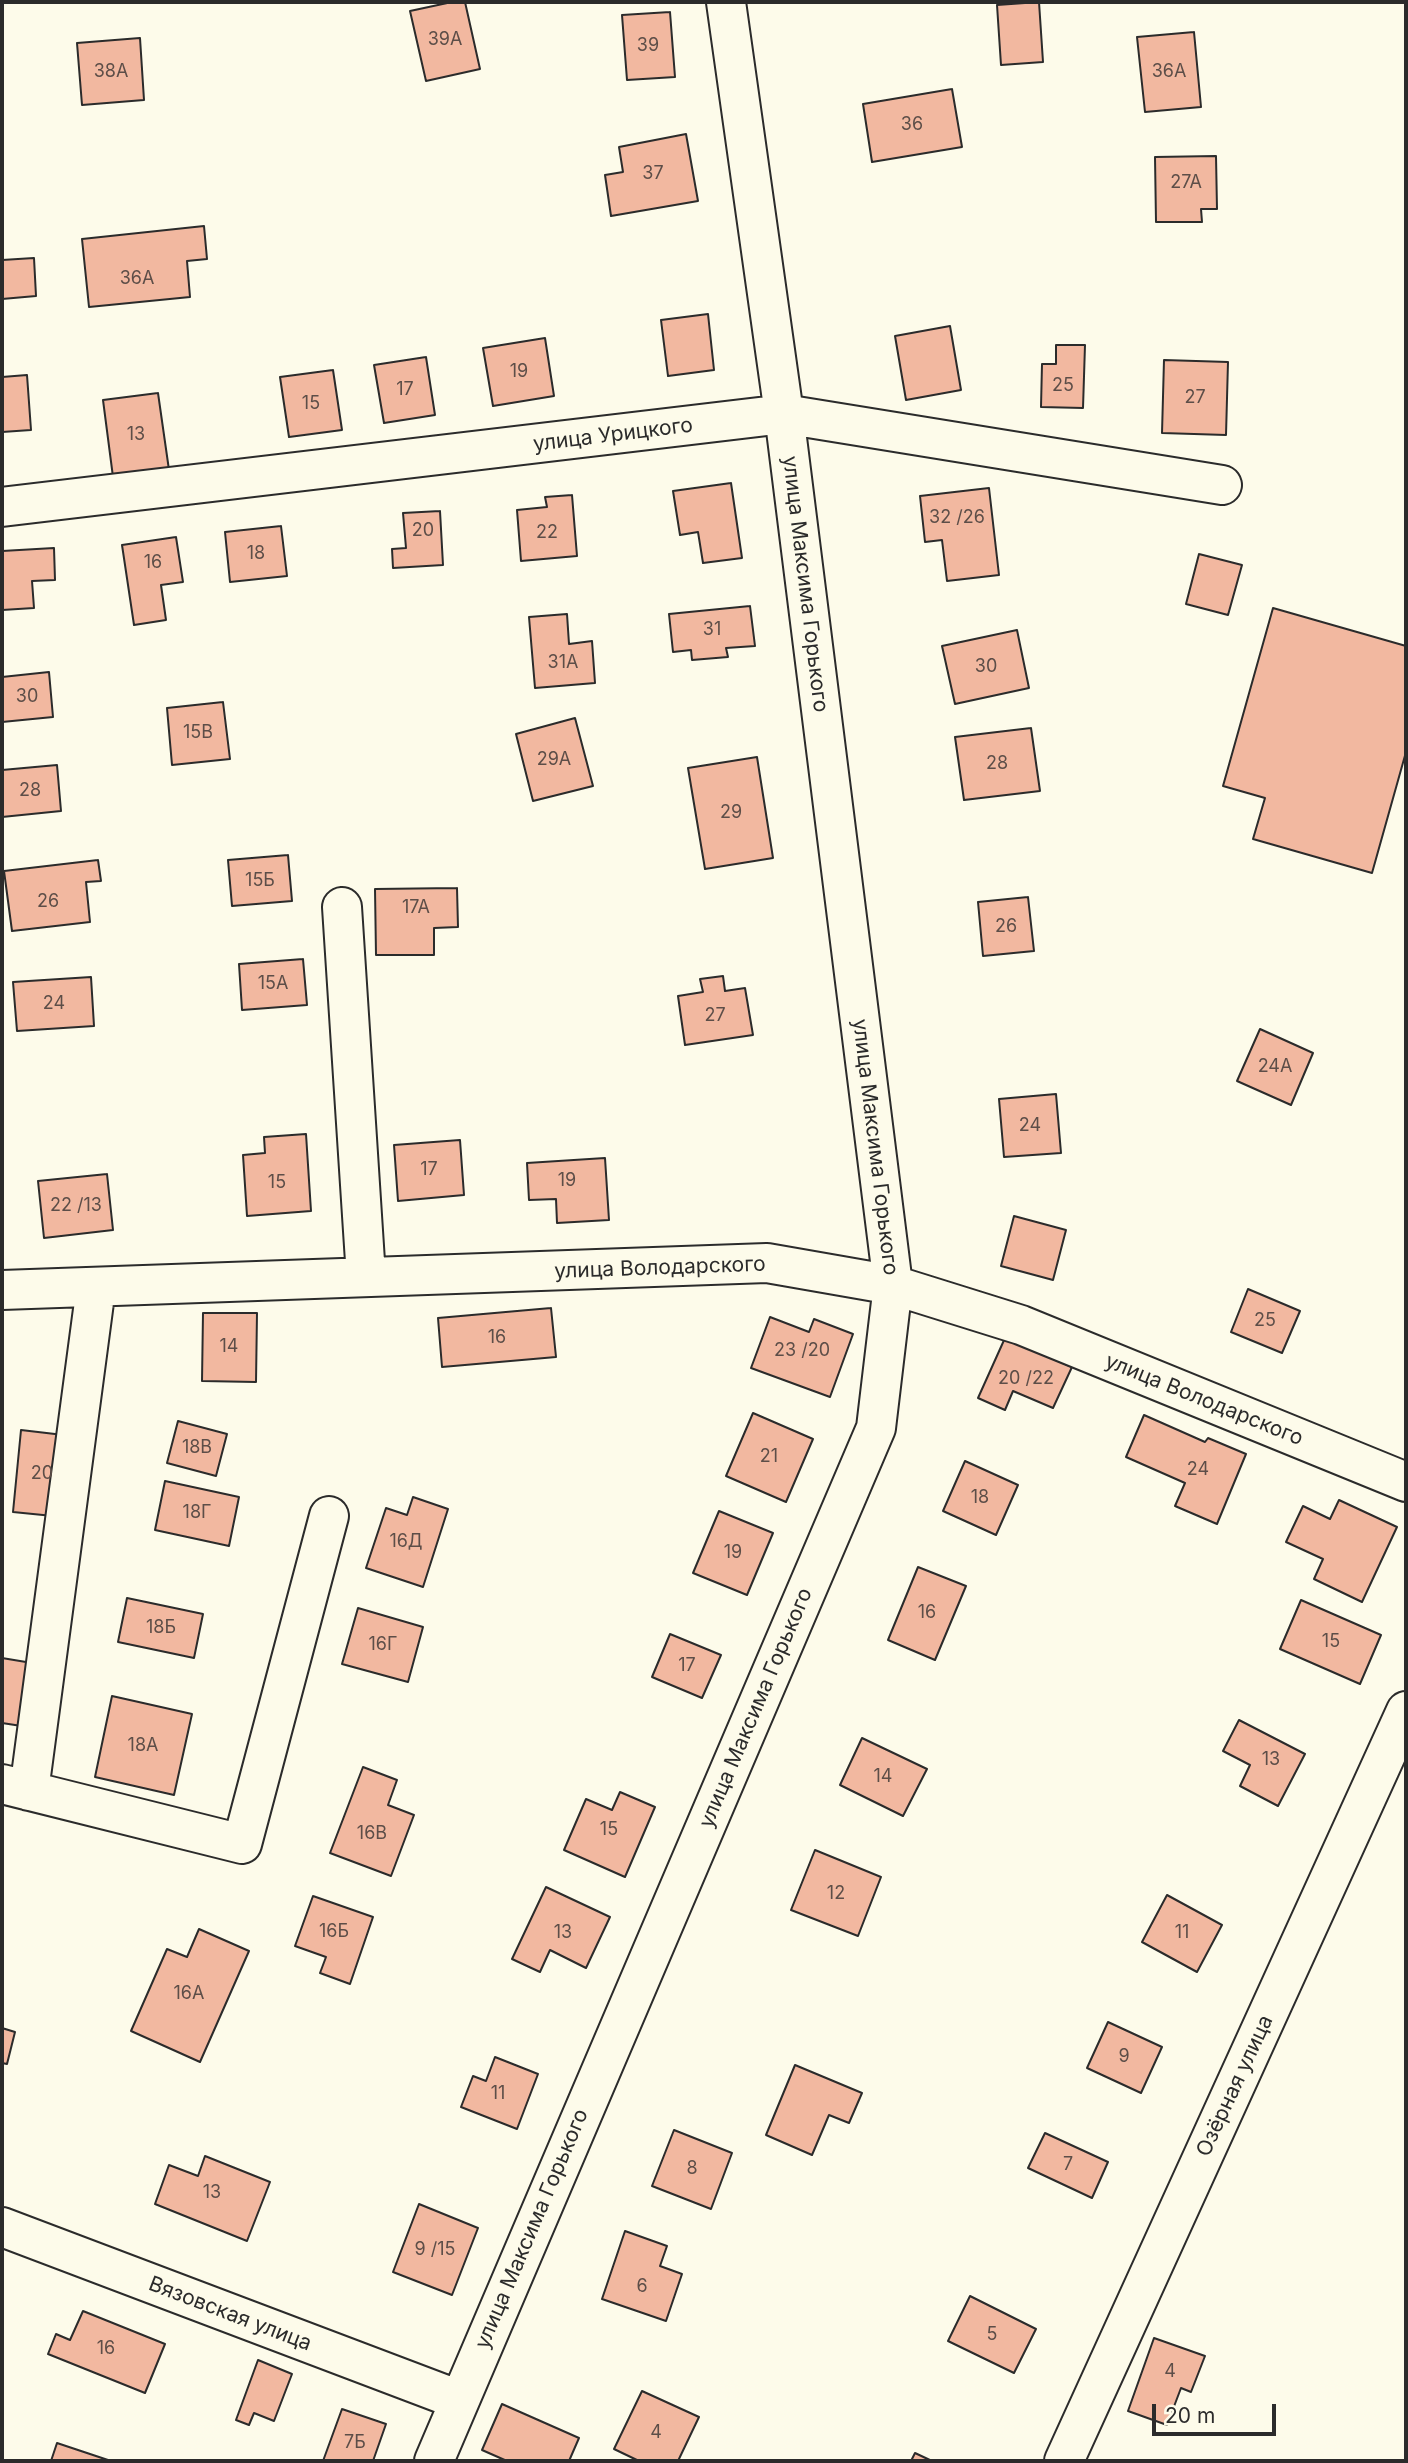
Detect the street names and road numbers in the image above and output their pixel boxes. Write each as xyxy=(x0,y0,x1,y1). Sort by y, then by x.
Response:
street label: улица Урицкого xyxy=(532,413,694,457)
street label: улица Максима Горького xyxy=(777,454,833,714)
street label: улица Максима Горького xyxy=(847,1017,903,1277)
street label: улица Володарского xyxy=(554,1252,766,1284)
street label: улица Володарского xyxy=(1101,1349,1307,1451)
street label: улица Максима Горького xyxy=(694,1584,818,1832)
street label: Озёрная улица xyxy=(1191,2011,1279,2161)
street label: улица Максима Горького xyxy=(470,2105,594,2353)
street label: Вязовская улица xyxy=(145,2271,315,2357)

